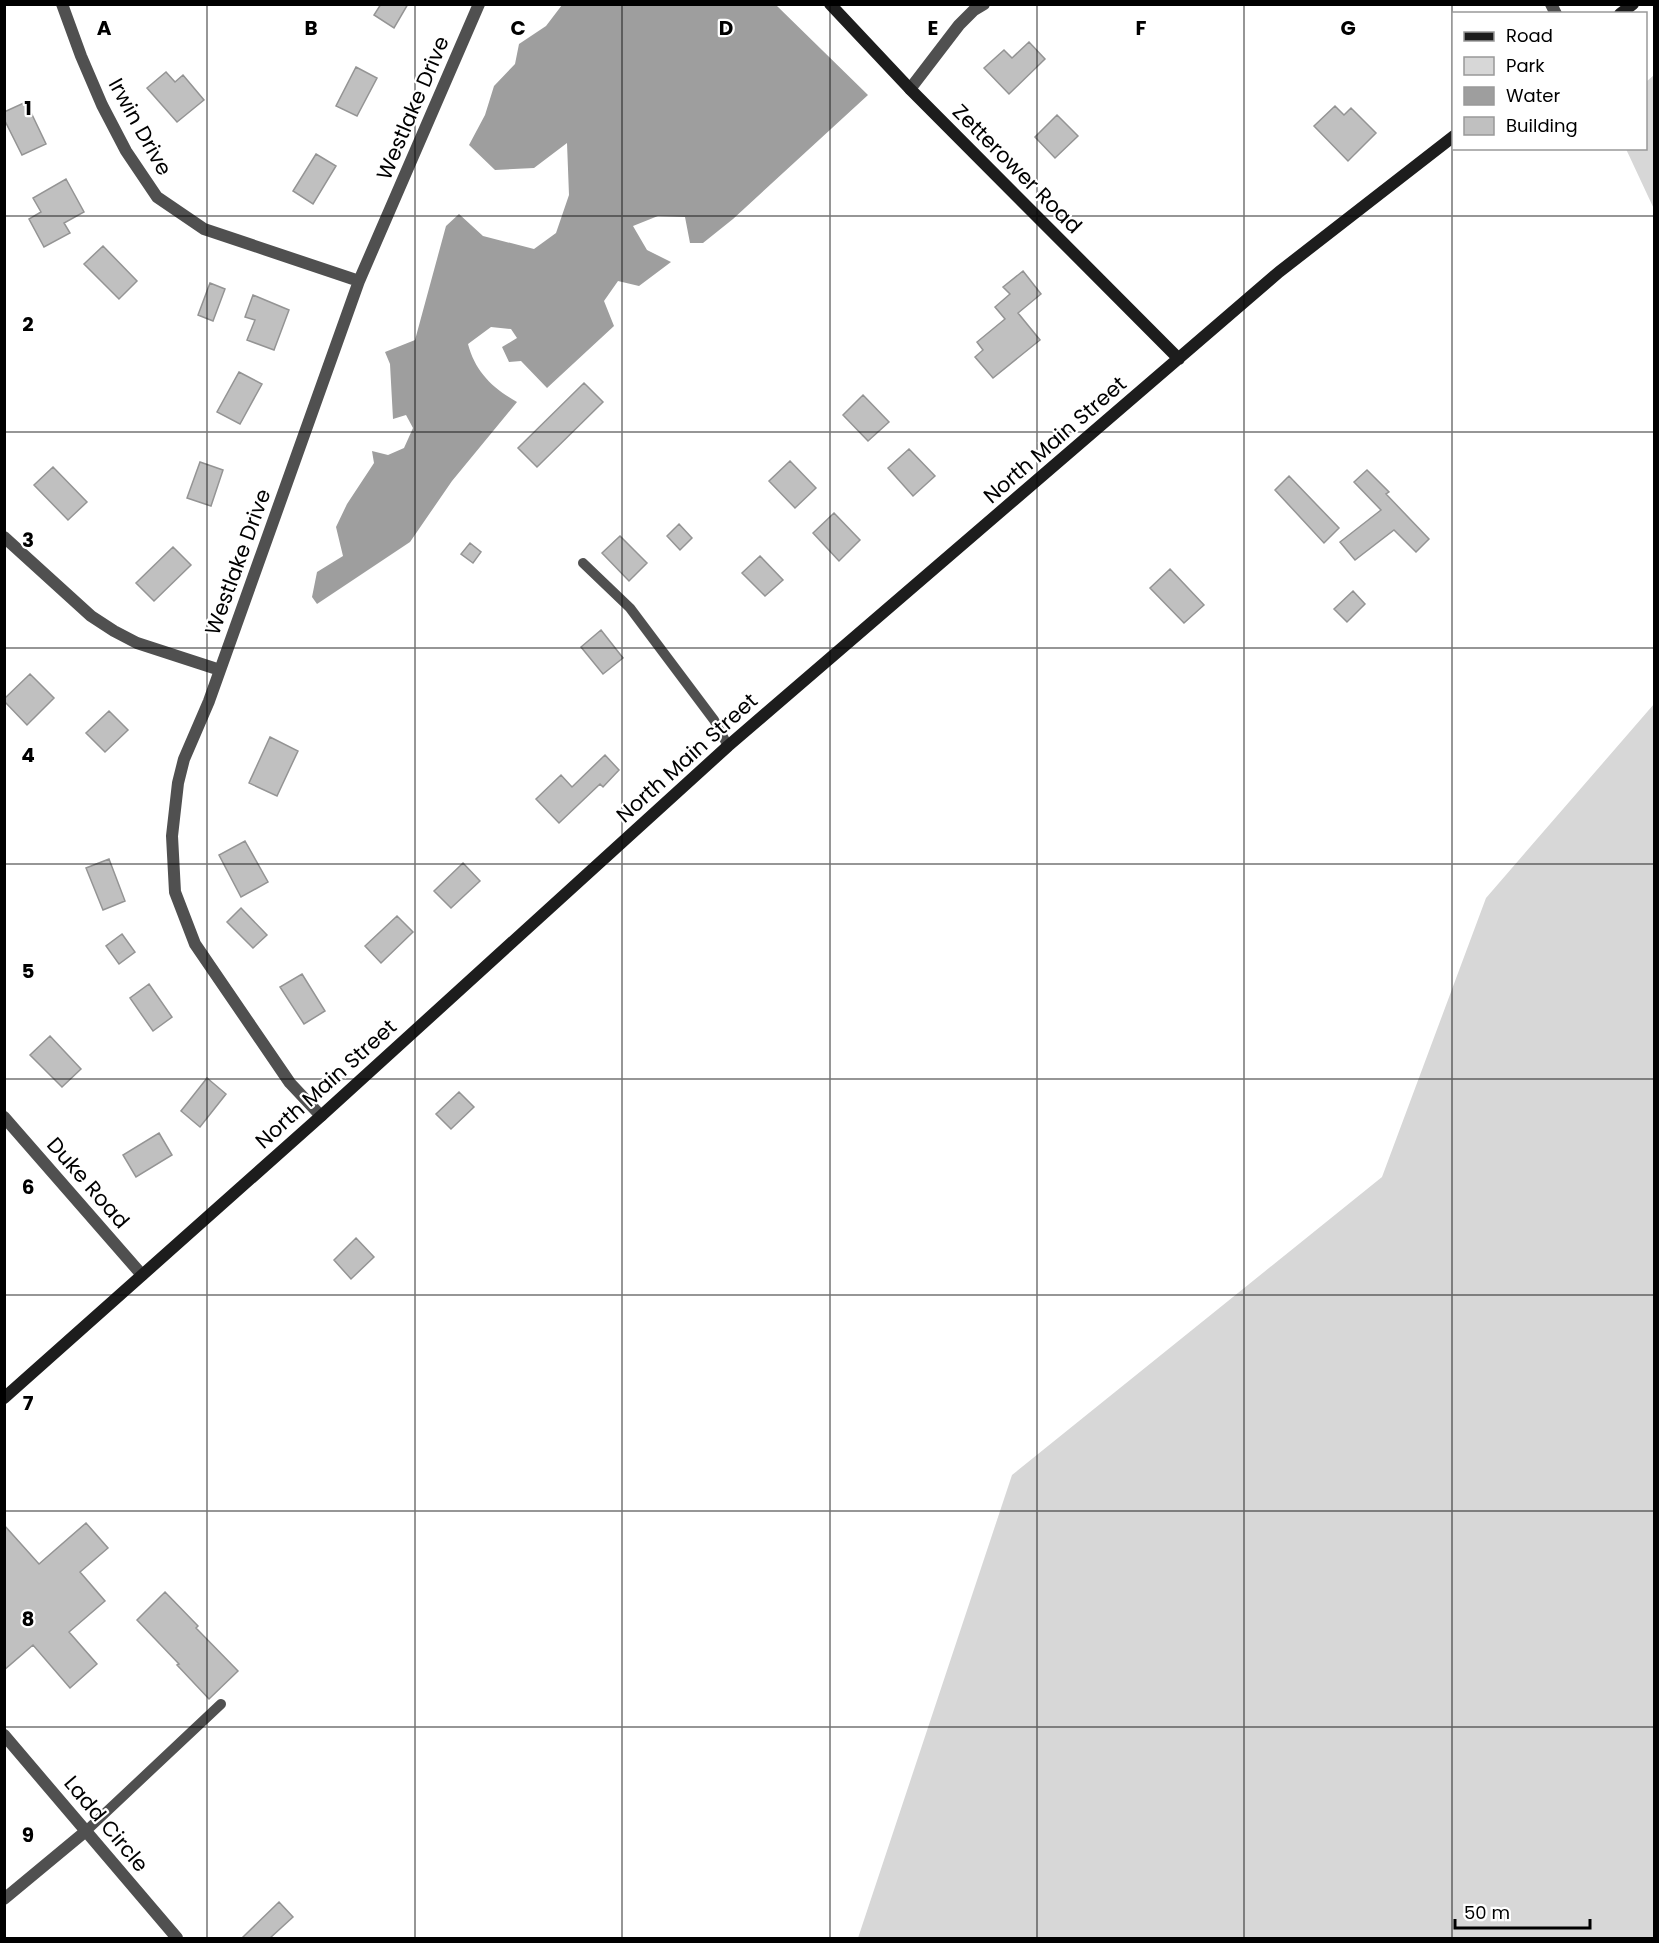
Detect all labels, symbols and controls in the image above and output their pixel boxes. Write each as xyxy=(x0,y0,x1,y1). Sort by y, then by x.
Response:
legend xyxy=(1452,12,1647,150)
text: A xyxy=(97,14,112,42)
text: B xyxy=(304,14,318,42)
text: C xyxy=(510,14,526,42)
text: D xyxy=(719,14,733,42)
text: E xyxy=(928,14,938,42)
text: F xyxy=(1136,14,1147,42)
text: G xyxy=(1340,14,1356,42)
text: Road xyxy=(1506,23,1553,48)
street label: Westlake Drive xyxy=(369,31,456,184)
text: Park xyxy=(1506,53,1545,78)
street label: Irwin Drive xyxy=(102,73,179,181)
text: Water xyxy=(1506,83,1560,108)
text: 1 xyxy=(24,94,32,122)
street label: Zetterower Road xyxy=(946,97,1089,240)
text: Building xyxy=(1506,113,1578,138)
text: 2 xyxy=(22,310,34,338)
street label: North Main Street xyxy=(977,369,1132,510)
street label: Westlake Drive xyxy=(198,485,277,639)
text: 3 xyxy=(22,526,34,554)
street label: North Main Street xyxy=(610,686,764,829)
text: 4 xyxy=(21,741,35,769)
text: 5 xyxy=(22,957,35,985)
street label: North Main Street xyxy=(249,1012,403,1155)
street label: Duke Road xyxy=(41,1131,136,1235)
text: 6 xyxy=(22,1173,34,1201)
text: 7 xyxy=(23,1389,34,1417)
text: 8 xyxy=(22,1605,34,1633)
street label: Ladd Circle xyxy=(58,1769,155,1878)
text: 9 xyxy=(22,1821,34,1849)
scale bar xyxy=(1455,1892,1590,1930)
text: 50 m xyxy=(1464,1900,1510,1925)

